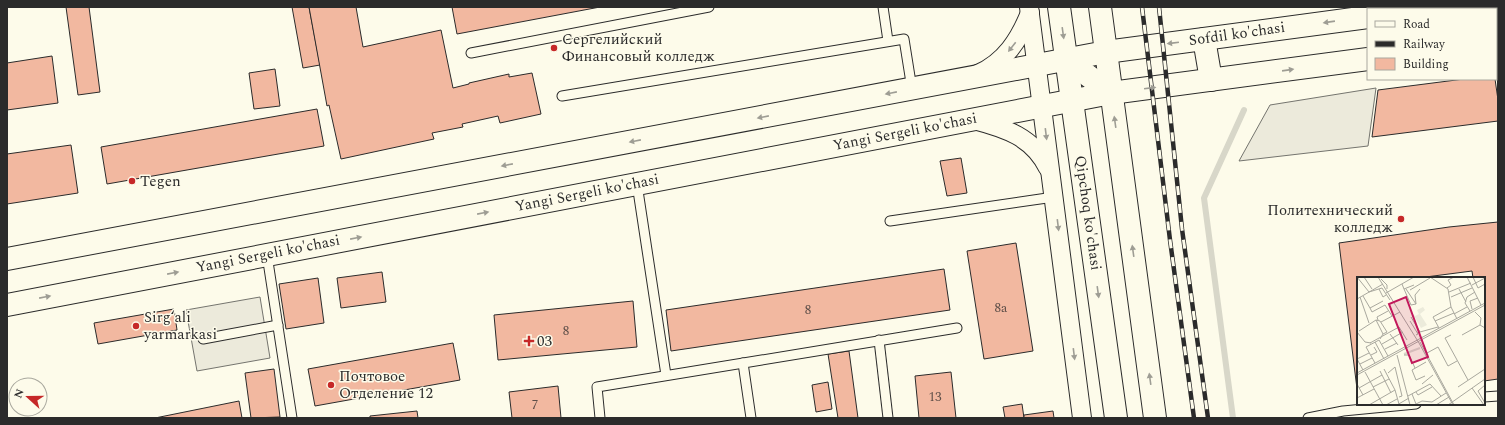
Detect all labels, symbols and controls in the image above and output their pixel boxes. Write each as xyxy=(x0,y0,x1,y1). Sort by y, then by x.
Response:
legend xyxy=(1367,8,1497,80)
text: Road xyxy=(1403,15,1430,34)
street label: Sofdil ko'chasi xyxy=(1187,16,1287,52)
one-way arrow xyxy=(1323,19,1335,25)
one-way arrow xyxy=(1060,27,1066,39)
place label: Сергелийский Финансовый колледж xyxy=(562,28,715,68)
text: Railway xyxy=(1403,35,1446,54)
one-way arrow xyxy=(1167,40,1179,46)
one-way arrow xyxy=(1008,41,1016,52)
marker: Сергелийский Финансовый колледж xyxy=(549,43,559,53)
text: Building xyxy=(1403,55,1449,74)
one-way arrow xyxy=(1282,67,1294,73)
one-way arrow xyxy=(1144,85,1156,91)
one-way arrow xyxy=(884,90,897,96)
street label: Yangi Sergeli ko'chasi xyxy=(831,107,979,157)
one-way arrow xyxy=(757,114,769,120)
one-way arrow xyxy=(1112,116,1118,128)
one-way arrow xyxy=(1043,128,1049,141)
one-way arrow xyxy=(629,138,641,144)
street label: Qipchoq ko'chasi xyxy=(1069,154,1107,272)
one-way arrow xyxy=(501,162,513,168)
street label: Yangi Sergeli ko'chasi xyxy=(513,168,661,218)
place label: Tegen xyxy=(140,170,181,193)
marker: Tegen xyxy=(127,176,137,186)
place label: Политехнический колледж xyxy=(1267,199,1393,239)
one-way arrow xyxy=(477,210,489,216)
marker: Политехнический колледж xyxy=(1396,214,1406,224)
one-way arrow xyxy=(1055,219,1061,231)
street label: Yangi Sergeli ko'chasi xyxy=(194,229,342,279)
one-way arrow xyxy=(350,234,362,240)
one-way arrow xyxy=(1129,244,1136,257)
one-way arrow xyxy=(167,269,179,275)
inset map xyxy=(1357,277,1485,405)
one-way arrow xyxy=(1095,286,1101,298)
one-way arrow xyxy=(39,294,51,300)
house number: 8а xyxy=(995,298,1008,318)
house number: 8 xyxy=(805,300,811,320)
place label: Sirgʻali yarmarkasi xyxy=(143,306,217,346)
marker: Sirgʻali yarmarkasi xyxy=(131,321,141,331)
house number: 8 xyxy=(563,321,569,341)
place label: 03 xyxy=(537,330,553,353)
marker: 03 xyxy=(524,336,534,346)
one-way arrow xyxy=(1071,348,1077,360)
place label: Почтовое Отделение 12 xyxy=(339,365,433,405)
one-way arrow xyxy=(1147,373,1153,385)
north arrow xyxy=(8,377,48,417)
marker: Почтовое Отделение 12 xyxy=(326,380,336,390)
text: N xyxy=(10,386,29,401)
house number: 13 xyxy=(929,387,942,407)
house number: 7 xyxy=(532,395,538,415)

